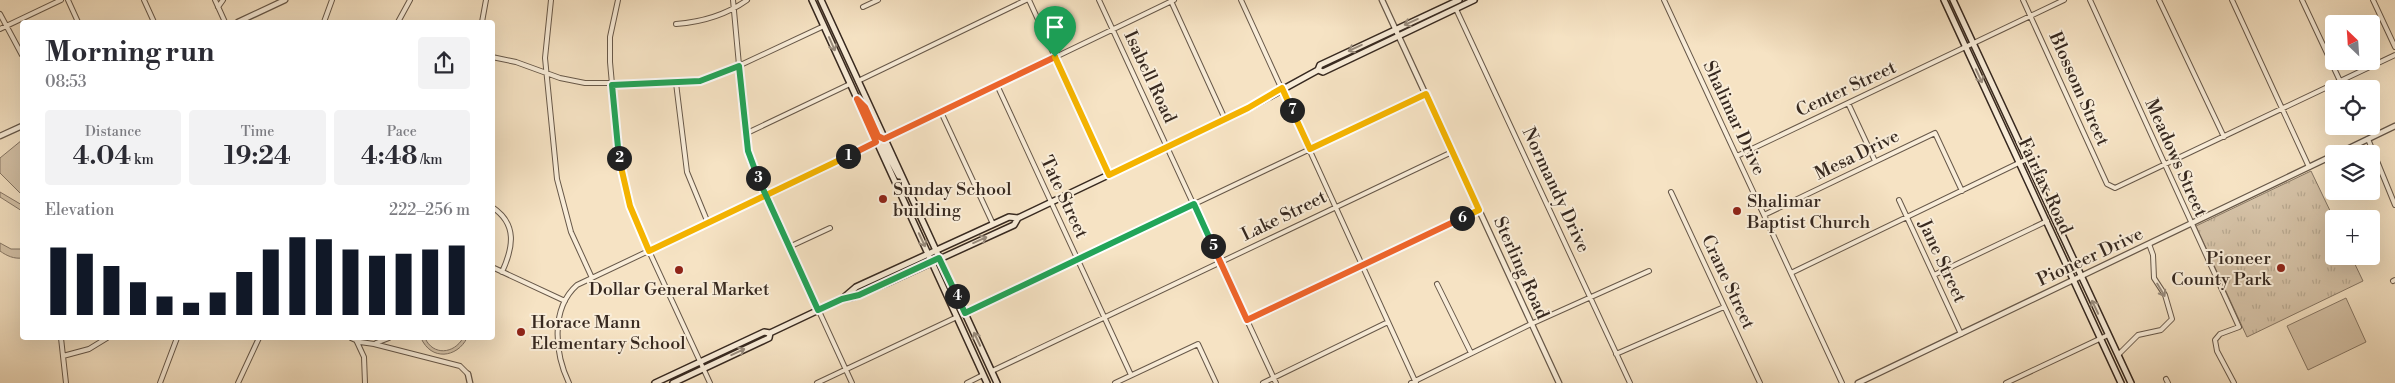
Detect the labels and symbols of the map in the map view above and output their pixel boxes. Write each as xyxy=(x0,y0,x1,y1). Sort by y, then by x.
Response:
pin xyxy=(1034,6,1076,57)
north arrow xyxy=(2325,15,2380,70)
one-way arrow xyxy=(1404,17,1419,27)
street label: Isabell Road xyxy=(1119,27,1182,128)
street label: Blossom Street xyxy=(2043,28,2115,150)
one-way arrow xyxy=(828,36,838,51)
one-way arrow xyxy=(1348,44,1363,54)
street label: Center Street xyxy=(1792,56,1900,122)
street label: Shalimar Drive xyxy=(1697,57,1771,179)
one-way arrow xyxy=(1975,68,1985,83)
street label: Meadows Street xyxy=(2140,95,2213,221)
pin: 7 xyxy=(1280,98,1304,122)
street label: Normandy Drive xyxy=(1517,124,1595,256)
street label: Mesa Drive xyxy=(1811,125,1903,185)
street label: Fairfax Road xyxy=(2013,134,2078,239)
pin: 1 xyxy=(836,144,860,168)
pin: 2 xyxy=(606,146,632,170)
street label: Tate Street xyxy=(1035,152,1093,243)
pin: 3 xyxy=(746,166,770,190)
place label: Sunday School building xyxy=(893,178,1012,222)
street label: Lake Street xyxy=(1238,185,1331,246)
place label: Shalimar Baptist Church xyxy=(1746,190,1870,234)
marker: Sunday School building xyxy=(877,193,889,205)
marker: Shalimar Baptist Church xyxy=(1731,205,1743,217)
pin: 6 xyxy=(1450,206,1474,230)
street label: Sterling Road xyxy=(1488,213,1554,324)
street label: Jane Street xyxy=(1912,215,1972,307)
street label: Pioneer Drive xyxy=(2033,222,2147,292)
street label: Crane Street xyxy=(1696,231,1760,333)
one-way arrow xyxy=(918,232,927,247)
pin: 5 xyxy=(1200,234,1226,258)
one-way arrow xyxy=(972,235,987,244)
place label: Pioneer County Park xyxy=(2171,247,2273,291)
marker: Pioneer County Park xyxy=(2275,262,2287,274)
marker: Dollar General Market xyxy=(673,264,685,276)
place label: Dollar General Market xyxy=(589,278,770,301)
one-way arrow xyxy=(2157,283,2167,297)
pin: 4 xyxy=(944,284,970,308)
one-way arrow xyxy=(2090,300,2100,315)
place label: Horace Mann Elementary School xyxy=(531,311,686,355)
marker: Horace Mann Elementary School xyxy=(515,326,527,338)
one-way arrow xyxy=(971,332,981,347)
one-way arrow xyxy=(730,347,745,356)

